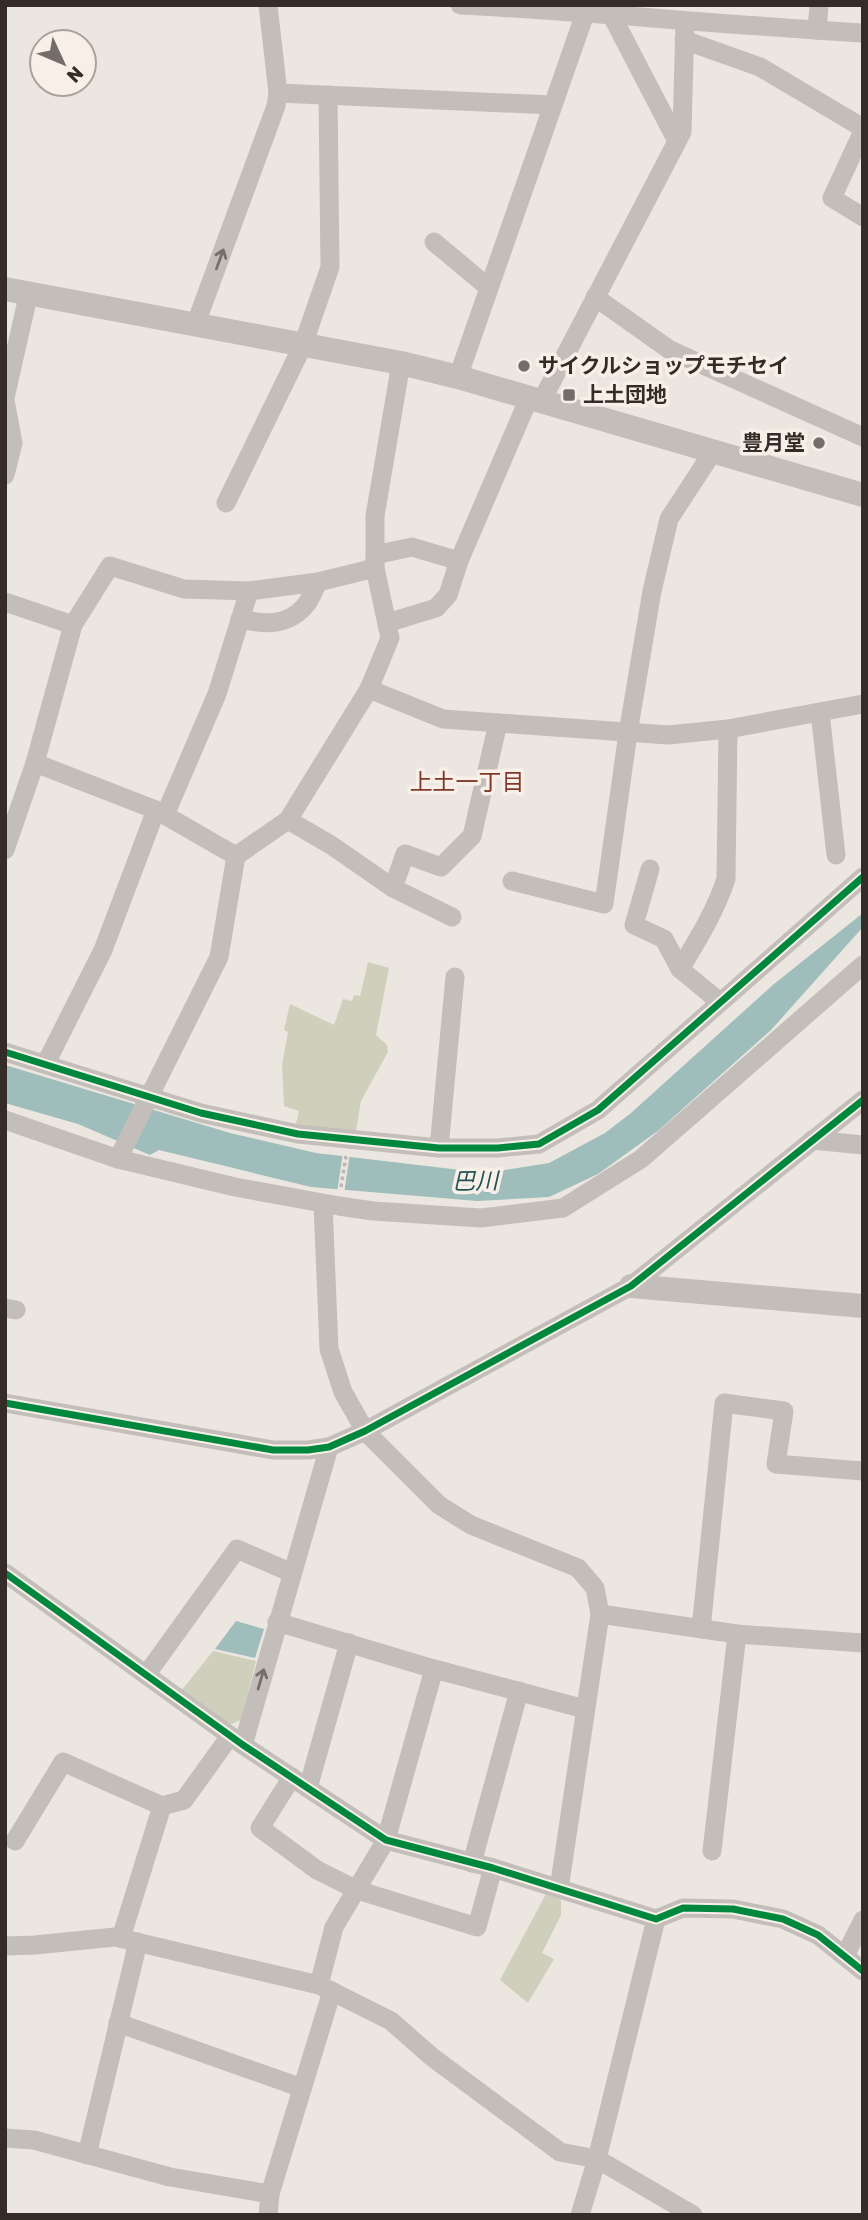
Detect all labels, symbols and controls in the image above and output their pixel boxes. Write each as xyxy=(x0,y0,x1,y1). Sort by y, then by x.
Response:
north arrow xyxy=(28,28,98,98)
text: N xyxy=(62,62,88,87)
one-way arrow xyxy=(215,249,227,271)
place label: サイクルショップモチセイ xyxy=(538,353,789,378)
marker: サイクルショップモチセイ xyxy=(516,358,532,374)
place label: 上土団地 xyxy=(583,382,667,407)
marker: 上土団地 xyxy=(561,387,577,403)
place label: 豊月堂 xyxy=(742,430,805,455)
marker: 豊月堂 xyxy=(811,435,827,451)
district label: 上土一丁目 xyxy=(410,768,525,796)
water label: 巴川 xyxy=(452,1167,501,1195)
one-way arrow xyxy=(255,1668,268,1691)

